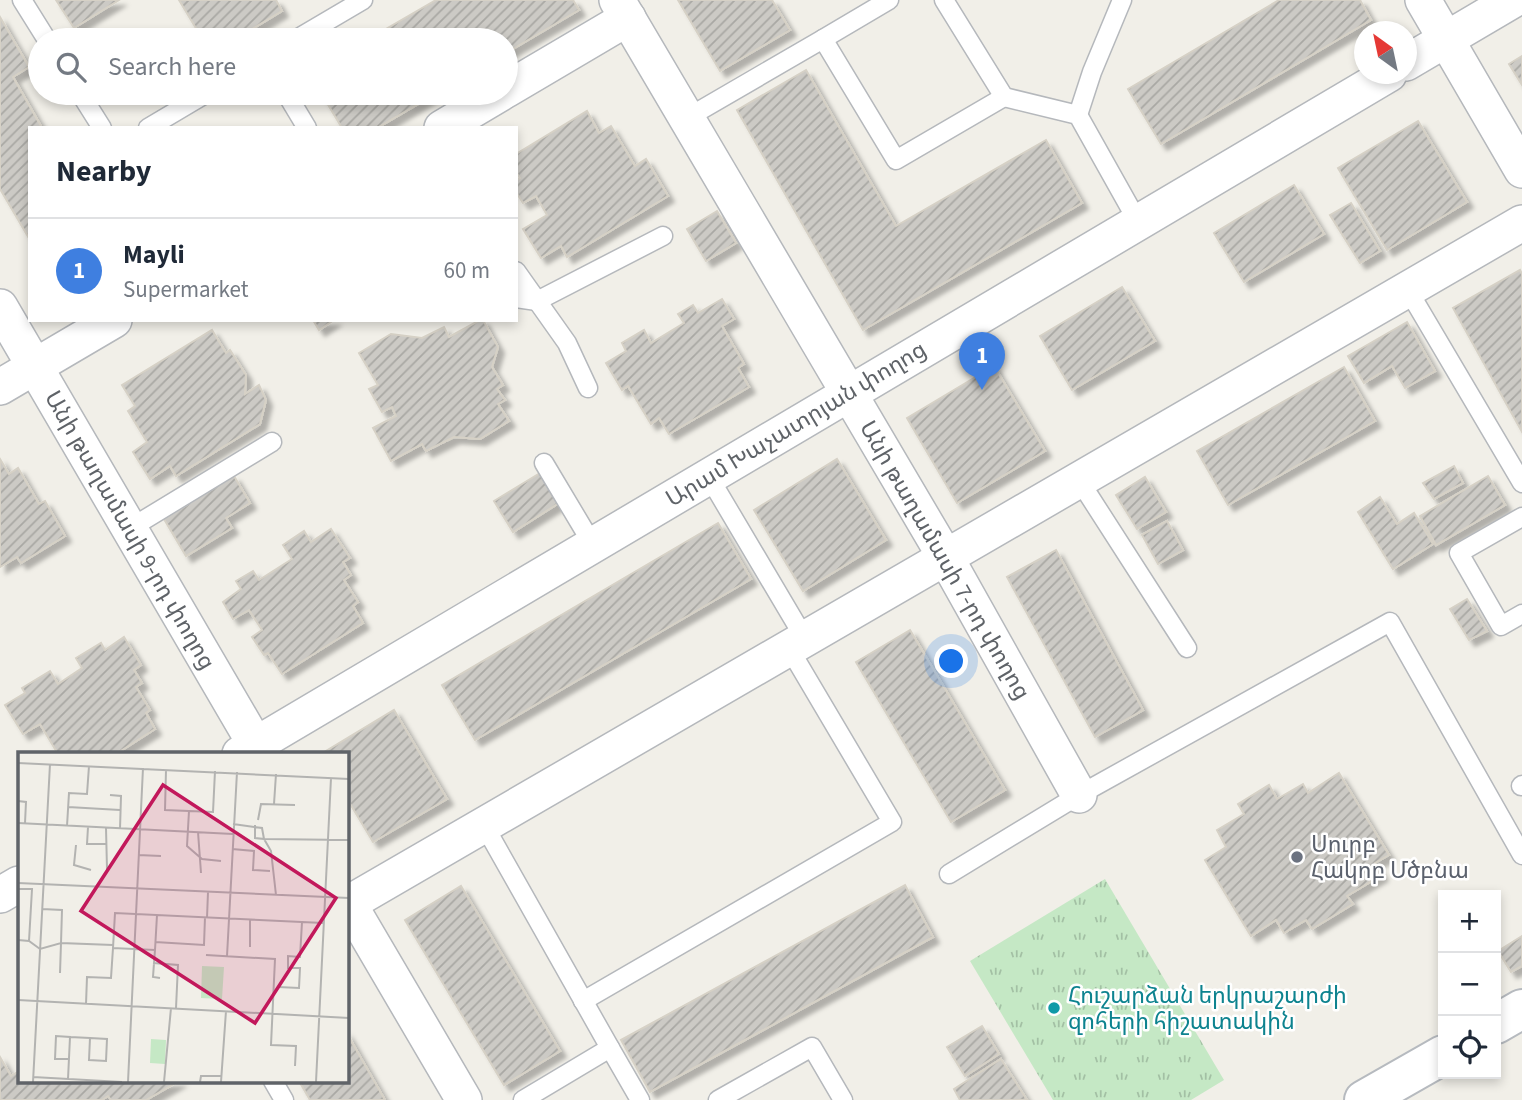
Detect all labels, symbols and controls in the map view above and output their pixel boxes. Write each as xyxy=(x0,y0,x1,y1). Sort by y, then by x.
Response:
north arrow xyxy=(1354,21,1417,84)
search box xyxy=(28,28,518,105)
icon: search xyxy=(52,48,90,86)
text: Search here xyxy=(108,48,236,85)
text: Nearby xyxy=(56,150,151,193)
text: Mayli xyxy=(123,236,185,273)
text: 1 xyxy=(73,254,85,287)
text: 60 m xyxy=(443,254,490,287)
text: Supermarket xyxy=(123,273,249,306)
pin: 1 xyxy=(959,332,1005,390)
street label: Արամ Խաչատրյան փողոց xyxy=(659,333,933,515)
street label: Անի թաղամասի 9-րդ փողոց xyxy=(36,384,224,676)
street label: Անի թաղամասի 7-րդ փողոց xyxy=(851,414,1039,706)
your location xyxy=(934,644,968,678)
inset map xyxy=(18,752,348,1082)
place label: Սուրբ Հակոբ Մծբնա xyxy=(1311,828,1469,887)
marker: Սուրբ Հակոբ Մծբնա xyxy=(1289,849,1305,865)
map controls xyxy=(1438,890,1501,1079)
button: + xyxy=(1438,890,1501,953)
button: − xyxy=(1438,953,1501,1016)
place label: Հուշարձան երկրաշարժի զոհերի հիշատակին xyxy=(1068,979,1347,1038)
marker: Հուշարձան երկրաշարժի զոհերի հիշատակին xyxy=(1046,1000,1062,1016)
button: locate xyxy=(1438,1016,1501,1079)

